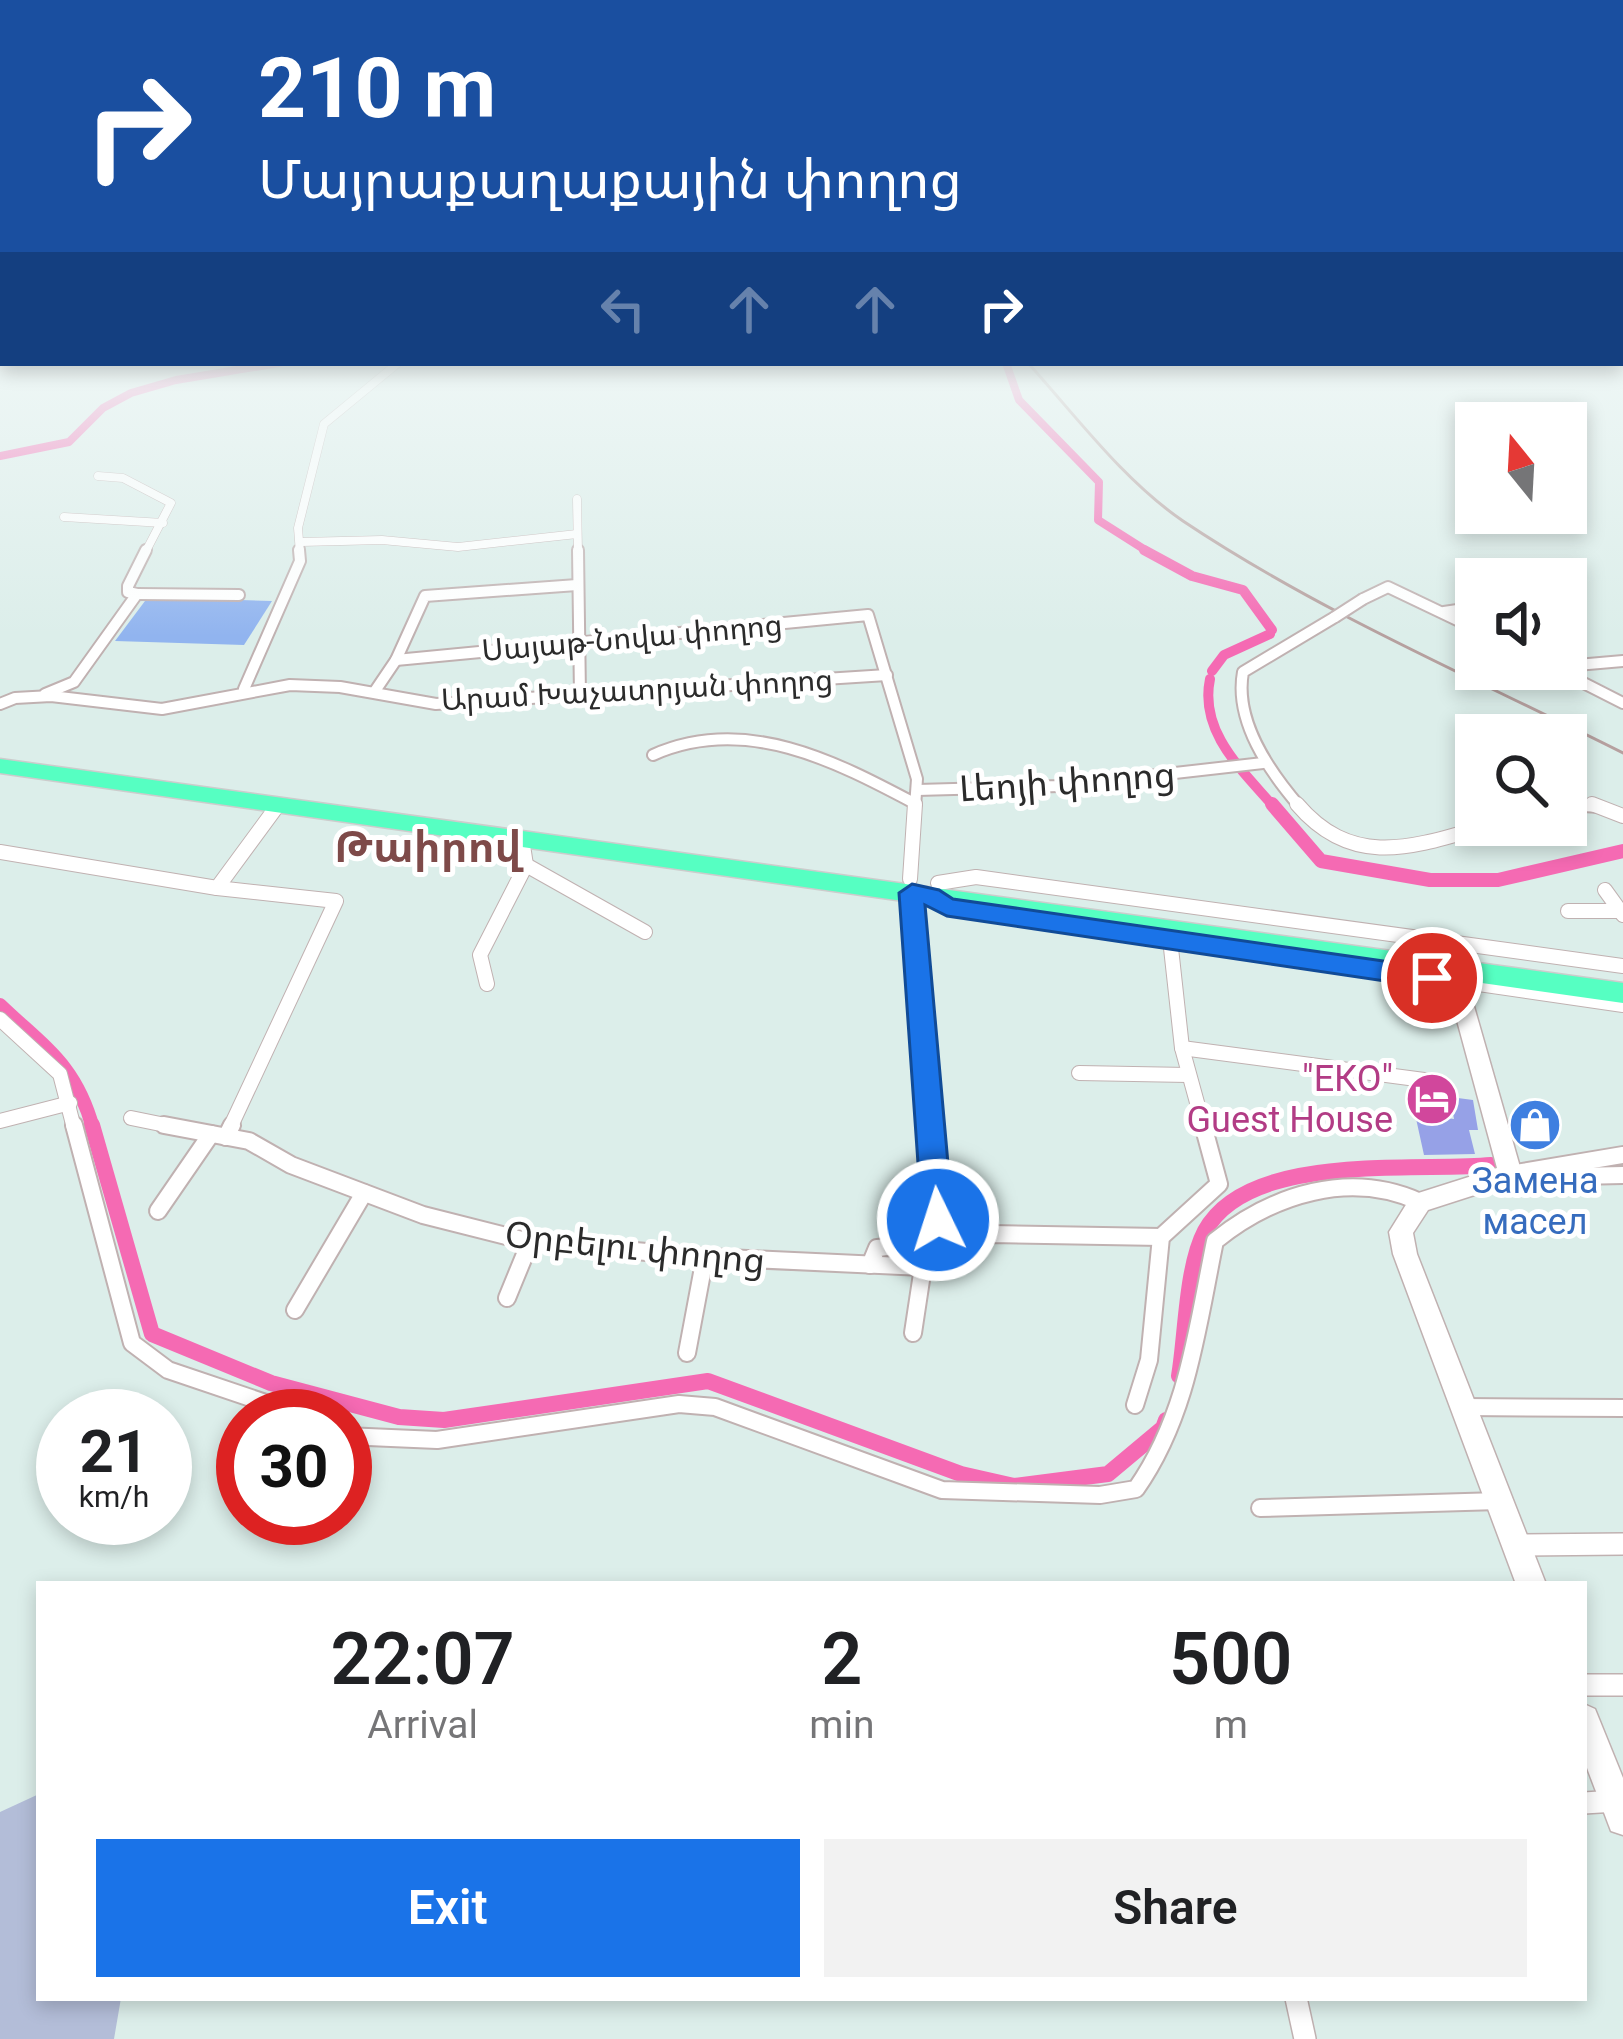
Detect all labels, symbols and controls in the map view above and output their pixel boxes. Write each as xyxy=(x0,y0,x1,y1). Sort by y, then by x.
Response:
text: 210 m xyxy=(258,39,496,138)
icon: right xyxy=(60,48,216,204)
text: Մայրաքաղաքային փողոց xyxy=(258,148,962,211)
icon: left xyxy=(590,276,656,342)
icon: ahead xyxy=(716,276,782,342)
icon: ahead xyxy=(842,276,908,342)
icon: right xyxy=(968,276,1034,342)
north arrow xyxy=(1455,402,1587,534)
map controls xyxy=(1455,402,1587,846)
button: sound xyxy=(1455,558,1587,690)
street label: Սայաթ-Նովա փողոց xyxy=(480,607,784,668)
street label: Արամ Խաչատրյան փողոց xyxy=(440,662,834,717)
button: search xyxy=(1455,714,1587,846)
street label: Լեոյի փողոց xyxy=(958,753,1177,810)
district label: Թաիրով xyxy=(334,823,524,872)
pin xyxy=(1381,927,1483,1029)
icon: arrive xyxy=(1399,945,1465,1011)
place label: "ЕКО" Guest House xyxy=(1187,1058,1393,1141)
hotel icon: "ЕКО" Guest House xyxy=(1404,1071,1460,1127)
shop icon: Замена масел xyxy=(1507,1097,1563,1153)
position arrow xyxy=(875,1157,1001,1283)
place label: Замена масел xyxy=(1471,1160,1599,1243)
street label: Օրբելու փողոց xyxy=(503,1213,767,1283)
speed limit sign: 30 xyxy=(216,1389,372,1545)
text: 21 xyxy=(80,1416,148,1487)
text: km/h xyxy=(79,1479,149,1514)
text: 22:07 xyxy=(331,1617,515,1702)
text: 2 xyxy=(821,1617,862,1702)
text: 500 xyxy=(1169,1617,1292,1702)
text: Arrival xyxy=(367,1702,478,1748)
text: min xyxy=(809,1702,874,1748)
text: m xyxy=(1214,1702,1248,1748)
button: Exit xyxy=(96,1839,800,1977)
button: Share xyxy=(824,1839,1527,1977)

